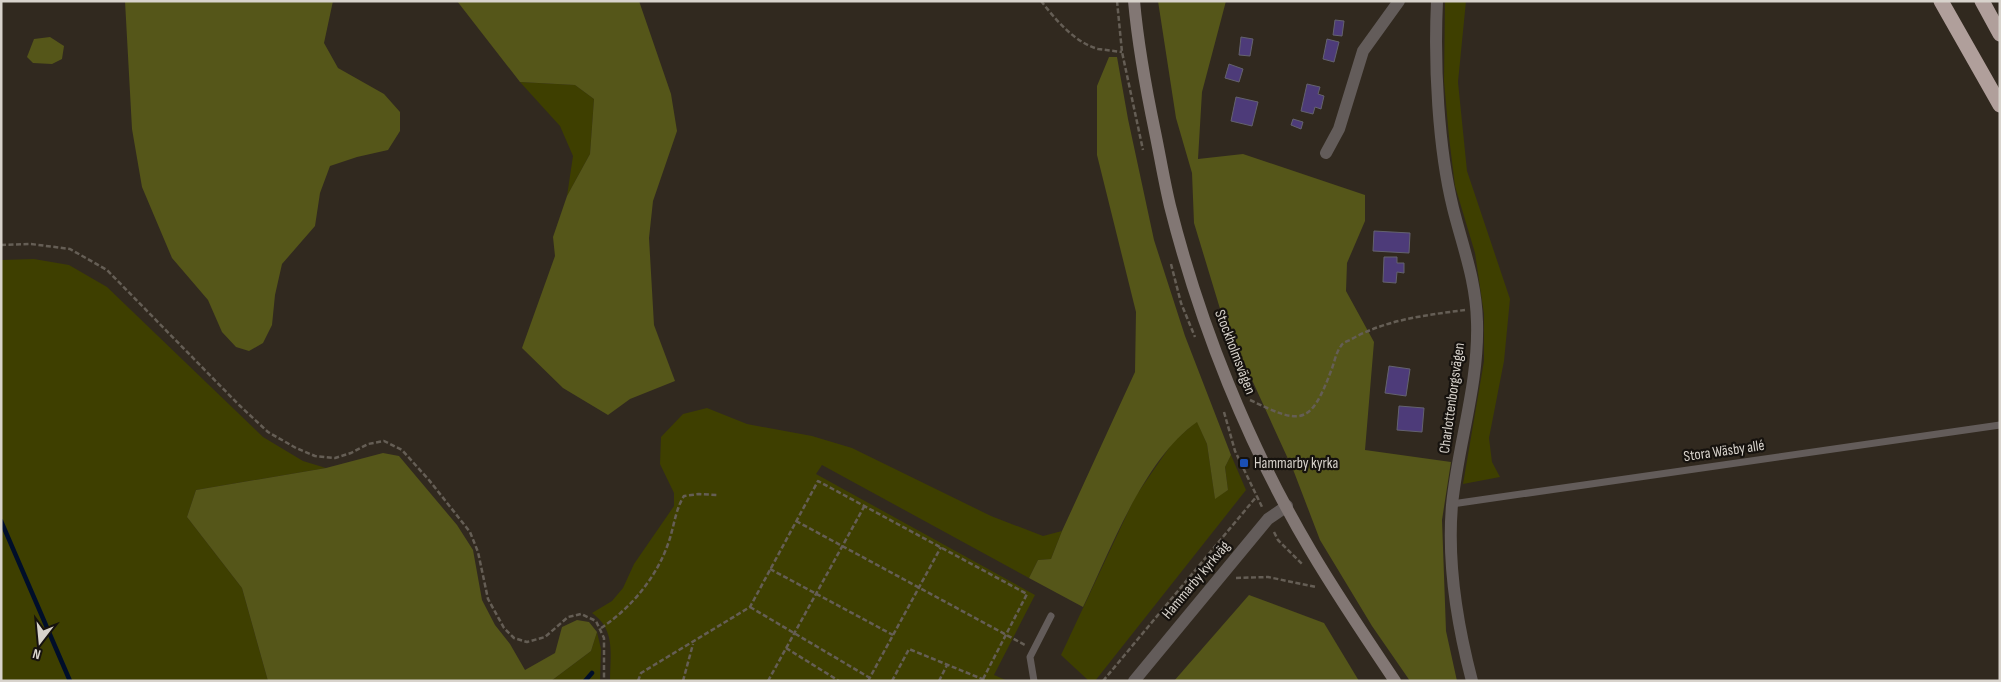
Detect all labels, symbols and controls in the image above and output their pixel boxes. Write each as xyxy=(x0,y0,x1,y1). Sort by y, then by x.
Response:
street label: Stockholmsvägen xyxy=(1210,307,1260,397)
street label: Charlottenborgsvägen xyxy=(1435,341,1469,455)
street label: Stora Wäsby allé xyxy=(1682,436,1766,466)
place label: Hammarby kyrka xyxy=(1254,454,1339,473)
marker: Hammarby kyrka xyxy=(1238,457,1250,469)
street label: Hammarby kyrkväg xyxy=(1158,537,1234,623)
north arrow xyxy=(15,617,65,667)
text: N xyxy=(31,645,42,663)

